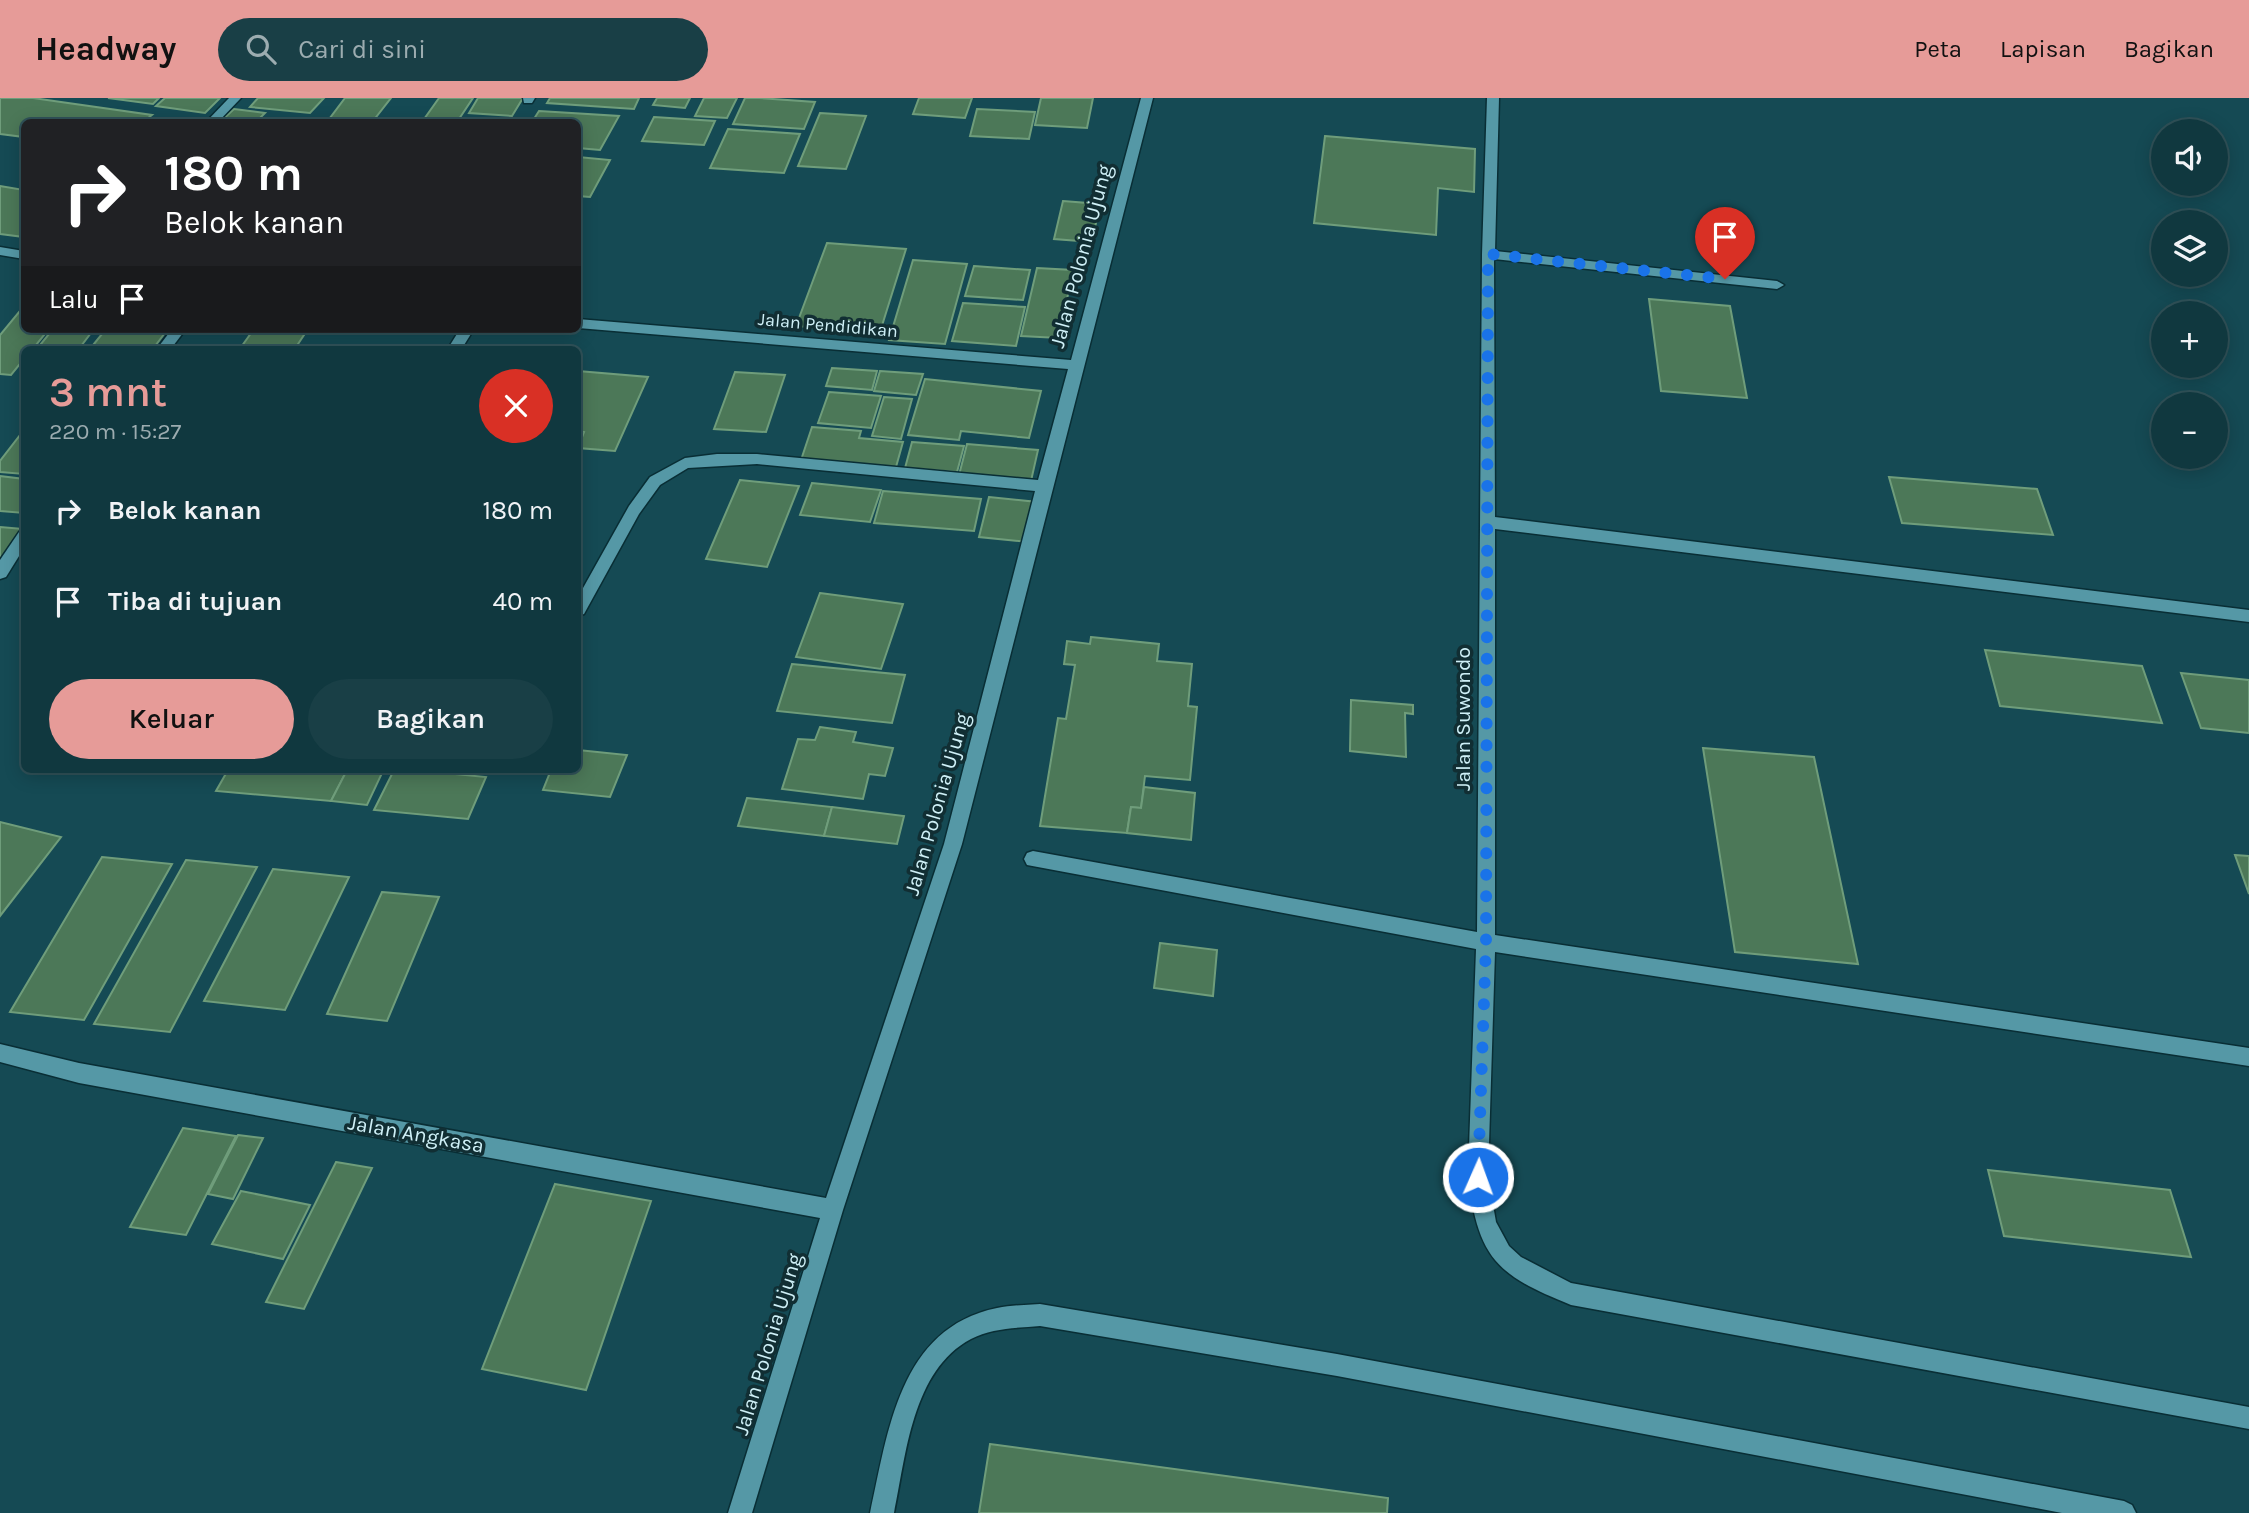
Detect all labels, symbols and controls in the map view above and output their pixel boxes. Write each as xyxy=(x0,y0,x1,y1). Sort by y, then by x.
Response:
search box xyxy=(218,18,708,81)
text: Headway xyxy=(35,30,176,68)
icon: search xyxy=(242,30,280,68)
text: Cari di sini xyxy=(298,34,426,65)
text: Peta xyxy=(1914,35,1962,63)
text: Lapisan xyxy=(2000,35,2086,63)
text: Bagikan xyxy=(2124,35,2214,63)
map controls xyxy=(2151,119,2228,469)
button: sound xyxy=(2151,119,2228,196)
text: 180 m xyxy=(164,145,303,202)
icon: right xyxy=(49,147,140,238)
street label: Jalan Polonia Ujung xyxy=(1045,162,1117,350)
text: Belok kanan xyxy=(164,204,344,241)
pin xyxy=(1695,207,1755,279)
button: layers xyxy=(2151,210,2228,287)
icon: arrive xyxy=(1706,218,1744,256)
icon: arrive xyxy=(113,280,151,318)
text: Lalu xyxy=(49,284,99,315)
button: + xyxy=(2151,301,2228,378)
street label: Jalan Pendidikan xyxy=(757,308,899,342)
text: 3 mnt xyxy=(49,367,167,417)
button: close xyxy=(479,369,553,443)
button: − xyxy=(2151,392,2228,469)
text: 220 m · 15:27 xyxy=(49,418,181,445)
icon: right xyxy=(49,492,87,530)
text: Belok kanan xyxy=(108,495,261,526)
text: 180 m xyxy=(483,495,553,526)
icon: arrive xyxy=(49,583,87,621)
text: Tiba di tujuan xyxy=(108,586,282,617)
text: 40 m xyxy=(493,586,553,617)
street label: Jalan Suwondo xyxy=(1451,647,1475,791)
button: Keluar xyxy=(49,679,294,759)
button: Bagikan xyxy=(308,679,553,759)
street label: Jalan Polonia Ujung xyxy=(899,710,975,898)
street label: Jalan Angkasa xyxy=(346,1110,486,1158)
position arrow xyxy=(1441,1140,1515,1214)
street label: Jalan Polonia Ujung xyxy=(729,1250,807,1438)

